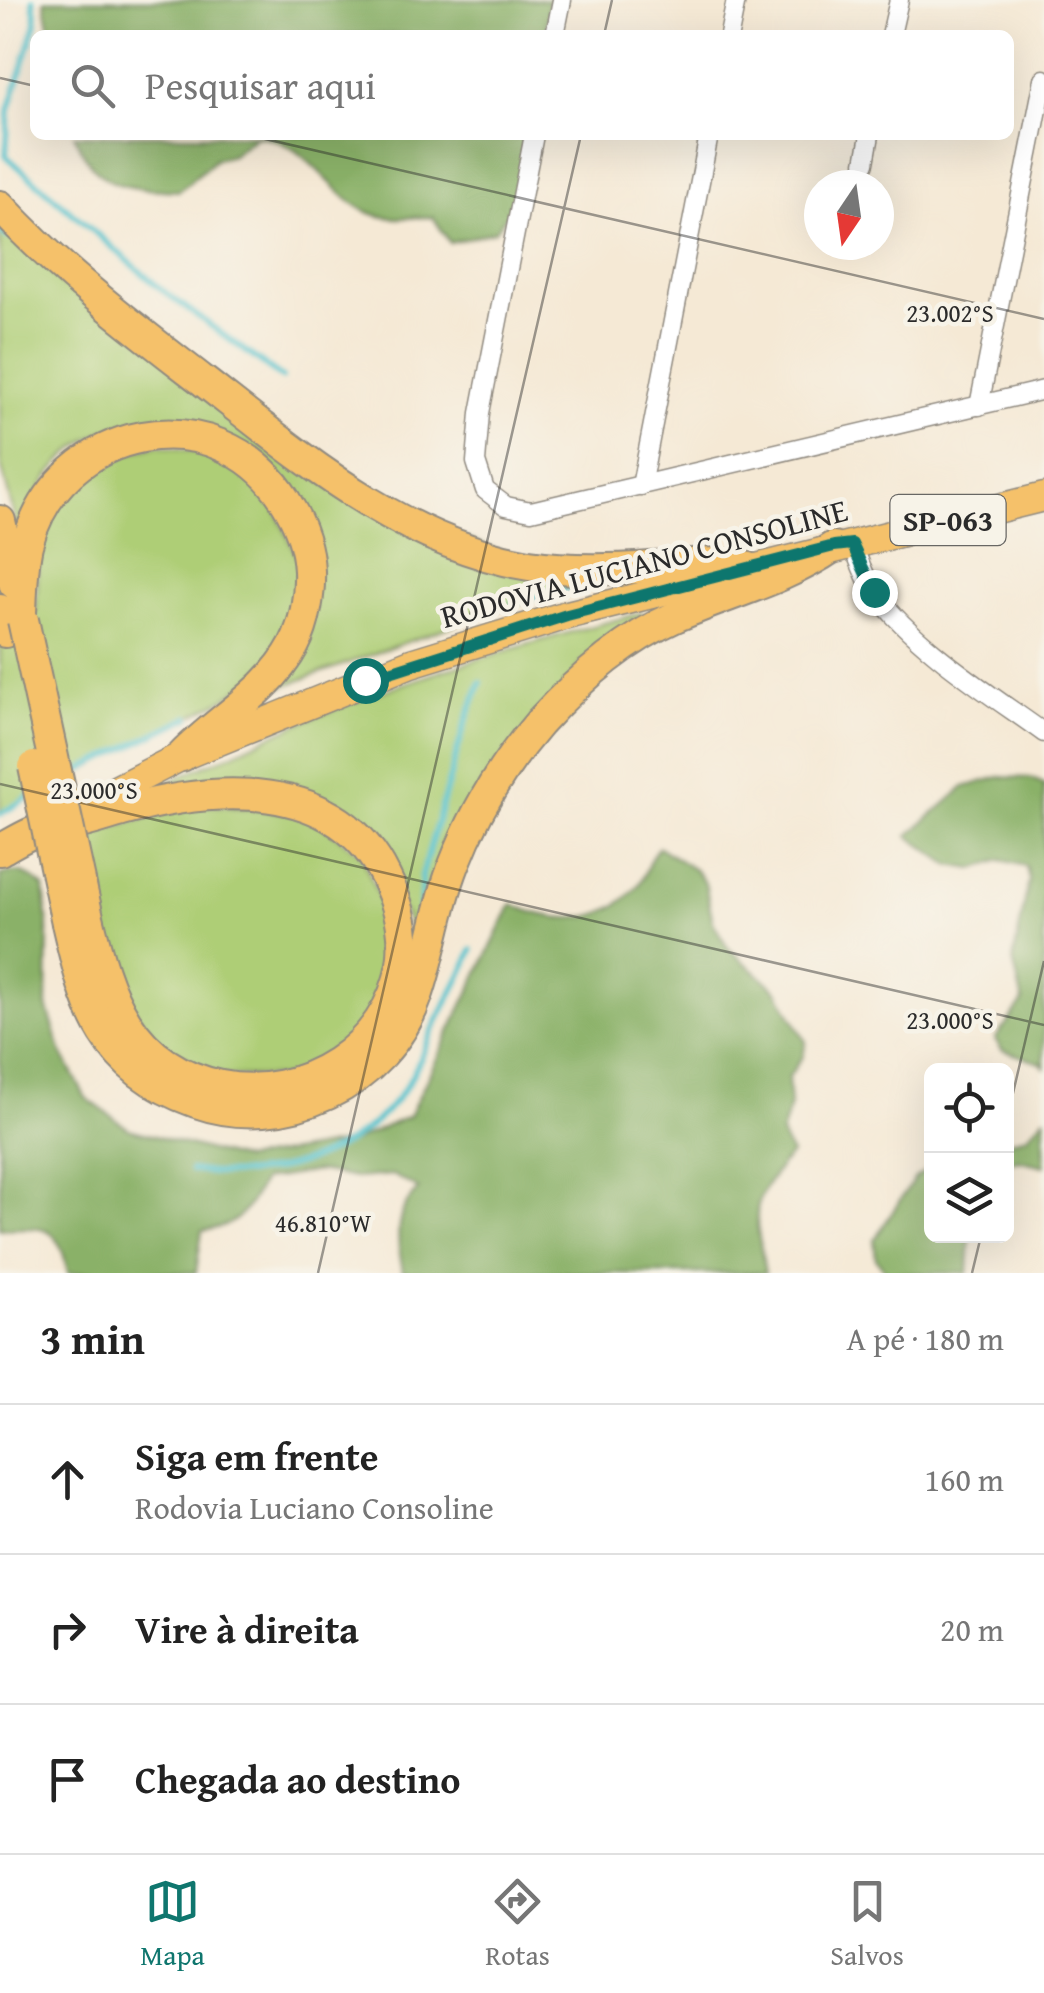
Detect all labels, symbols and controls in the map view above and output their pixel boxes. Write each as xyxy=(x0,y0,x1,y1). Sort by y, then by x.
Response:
search box xyxy=(30,30,1014,140)
text: Pesquisar aqui xyxy=(145,57,376,113)
icon: search xyxy=(65,58,120,113)
north arrow xyxy=(804,170,894,260)
text: 23.002°S xyxy=(906,295,994,331)
street label: RODOVIA LUCIANO CONSOLINE xyxy=(435,486,853,640)
road number: SP-063 xyxy=(890,495,1006,545)
route end xyxy=(852,570,898,616)
route start xyxy=(343,658,389,704)
text: 23.000°S xyxy=(50,772,138,808)
text: 23.000°S xyxy=(906,1002,994,1038)
map controls xyxy=(924,1063,1014,1243)
button: locate xyxy=(924,1063,1014,1153)
button: layers xyxy=(924,1153,1014,1243)
text: 46.810°W xyxy=(275,1205,371,1241)
text: 3 min xyxy=(40,1308,145,1369)
text: A pé · 180 m xyxy=(846,1315,1004,1362)
text: Siga em frente xyxy=(135,1428,379,1484)
icon: ahead xyxy=(40,1452,95,1507)
text: 160 m xyxy=(925,1456,1004,1503)
text: Rodovia Luciano Consoline xyxy=(135,1484,494,1531)
text: Vire à direita xyxy=(135,1601,359,1657)
icon: right xyxy=(40,1602,95,1657)
text: 20 m xyxy=(940,1606,1004,1653)
text: Chegada ao destino xyxy=(135,1751,460,1807)
icon: arrive xyxy=(40,1752,95,1807)
tab: Mapa xyxy=(140,1874,205,1975)
tab: Rotas xyxy=(485,1874,550,1975)
tab: Salvos xyxy=(830,1874,904,1975)

